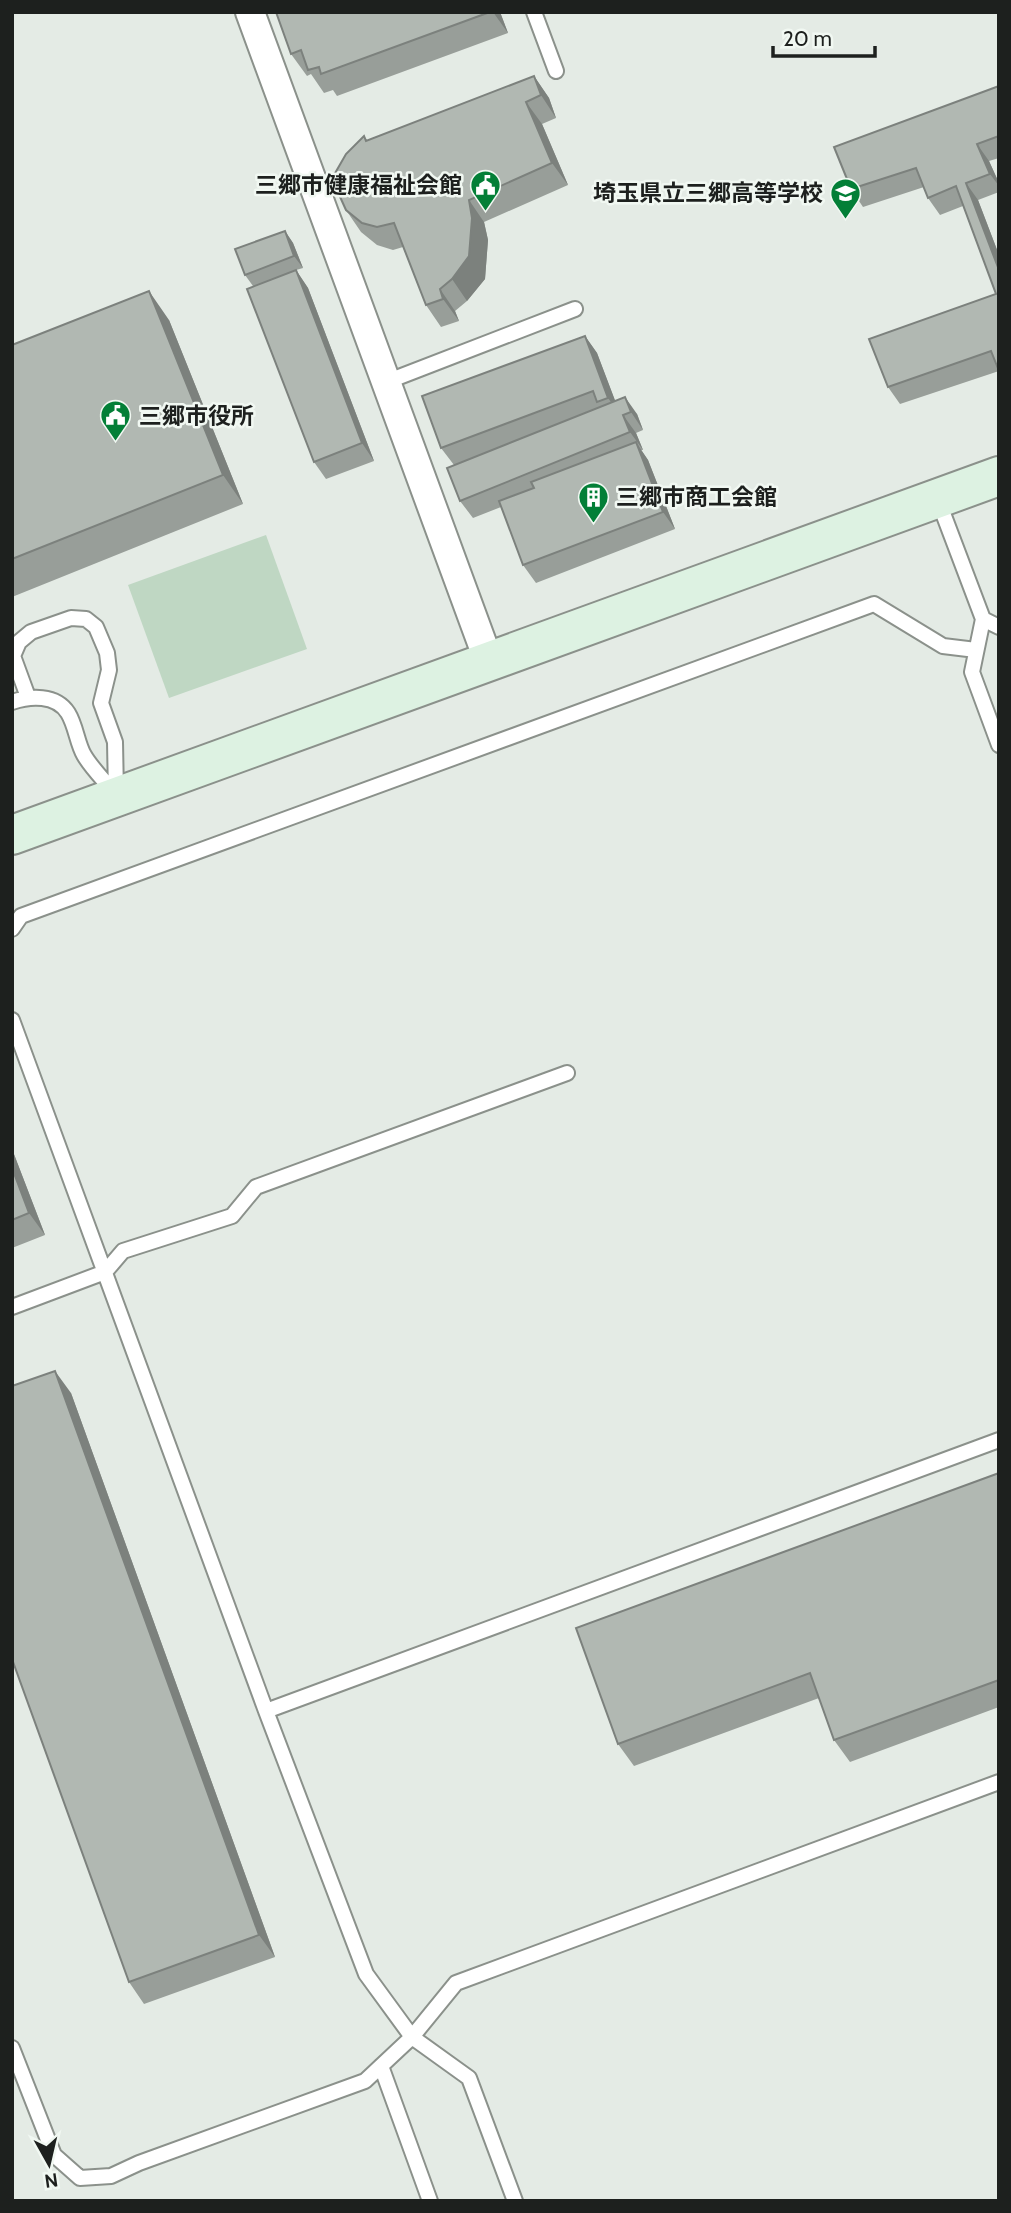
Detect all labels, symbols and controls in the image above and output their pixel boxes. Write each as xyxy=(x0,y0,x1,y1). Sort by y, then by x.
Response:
scale bar xyxy=(773,14,874,58)
text: 20 m xyxy=(783,26,832,51)
public building icon: 三郷市健康福祉会館 xyxy=(468,168,502,212)
place label: 三郷市健康福祉会館 xyxy=(255,171,462,199)
school or university icon: 埼玉県立三郷高等学校 xyxy=(829,176,863,220)
place label: 埼玉県立三郷高等学校 xyxy=(593,179,823,207)
public building icon: 三郷市役所 xyxy=(99,399,133,443)
place label: 三郷市役所 xyxy=(139,402,254,430)
building icon: 三郷市商工会館 xyxy=(576,480,610,524)
place label: 三郷市商工会館 xyxy=(616,483,777,511)
north arrow xyxy=(14,2129,84,2199)
text: N xyxy=(43,2168,60,2193)

